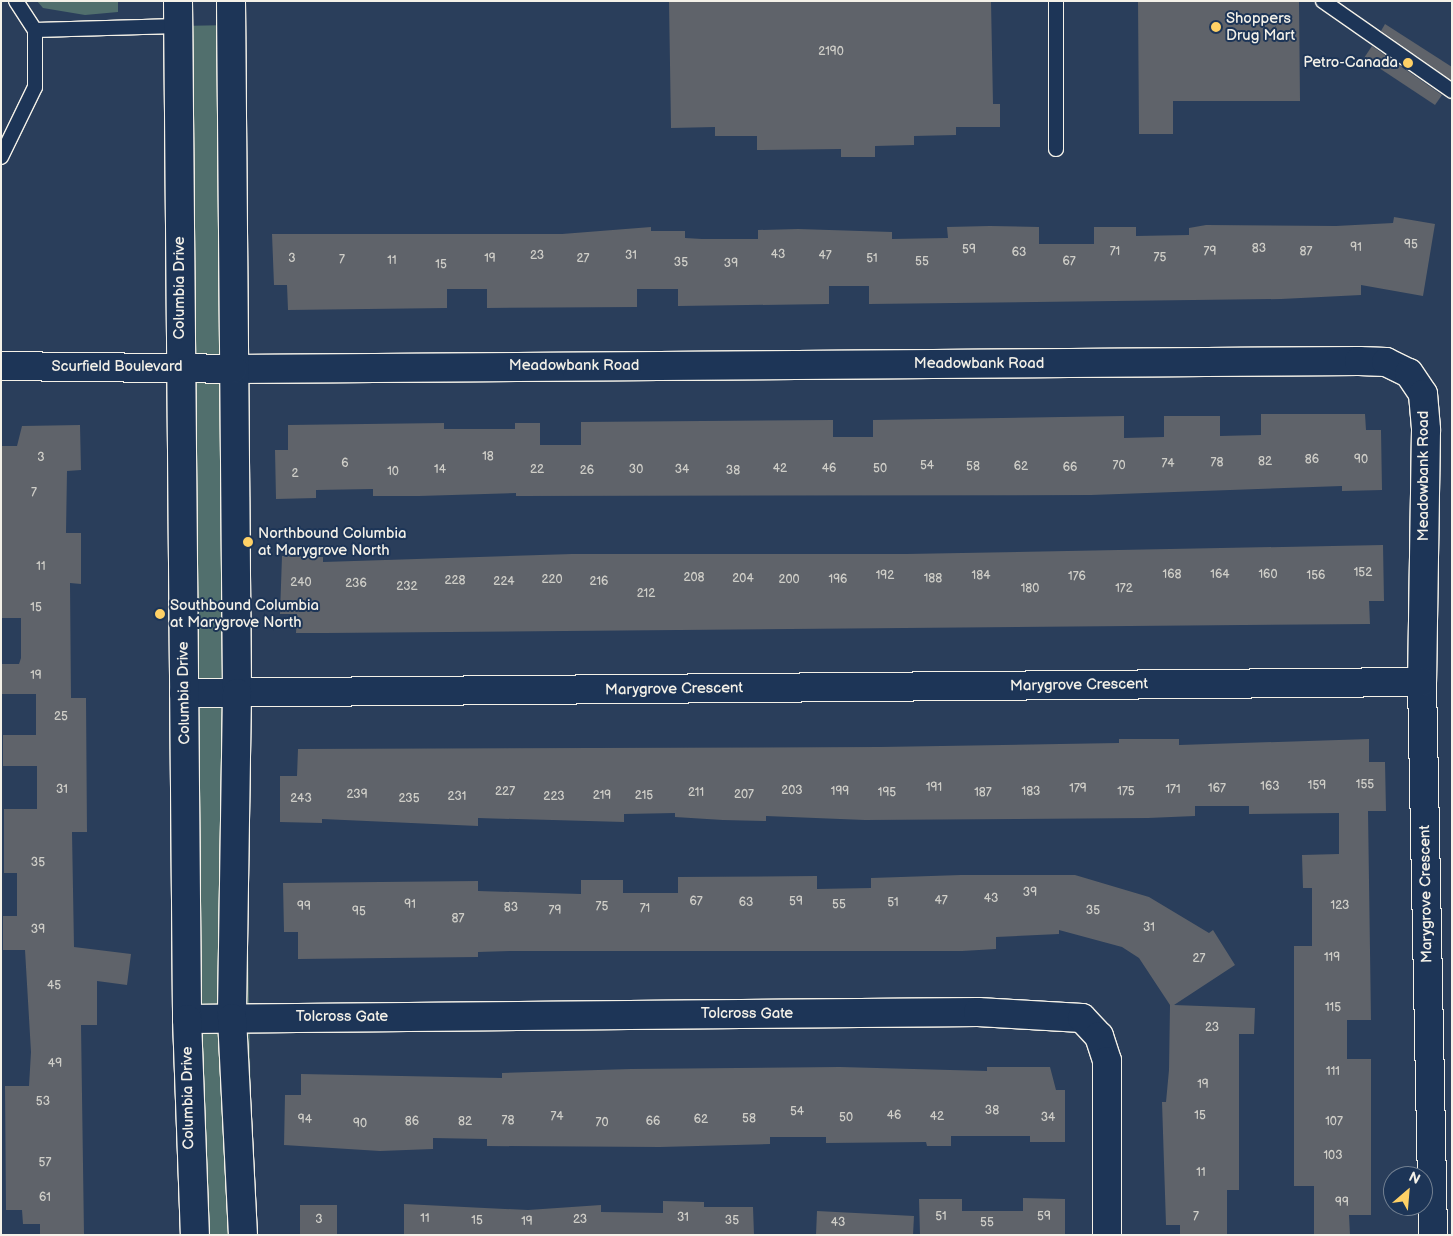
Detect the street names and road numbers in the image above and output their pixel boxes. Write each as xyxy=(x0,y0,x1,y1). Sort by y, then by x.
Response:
street label: Columbia Drive xyxy=(171,236,189,340)
street label: Meadowbank Road xyxy=(914,355,1044,373)
street label: Meadowbank Road xyxy=(509,357,639,375)
street label: Scurfield Boulevard xyxy=(51,358,183,376)
street label: Meadowbank Road xyxy=(1415,411,1433,541)
street label: Columbia Drive xyxy=(174,641,194,745)
street label: Marygrove Crescent xyxy=(1010,675,1148,695)
street label: Marygrove Crescent xyxy=(605,679,743,699)
street label: Marygrove Crescent xyxy=(1416,825,1436,963)
street label: Tolcross Gate xyxy=(701,1005,793,1023)
street label: Tolcross Gate xyxy=(296,1008,388,1026)
street label: Columbia Drive xyxy=(178,1046,198,1150)

